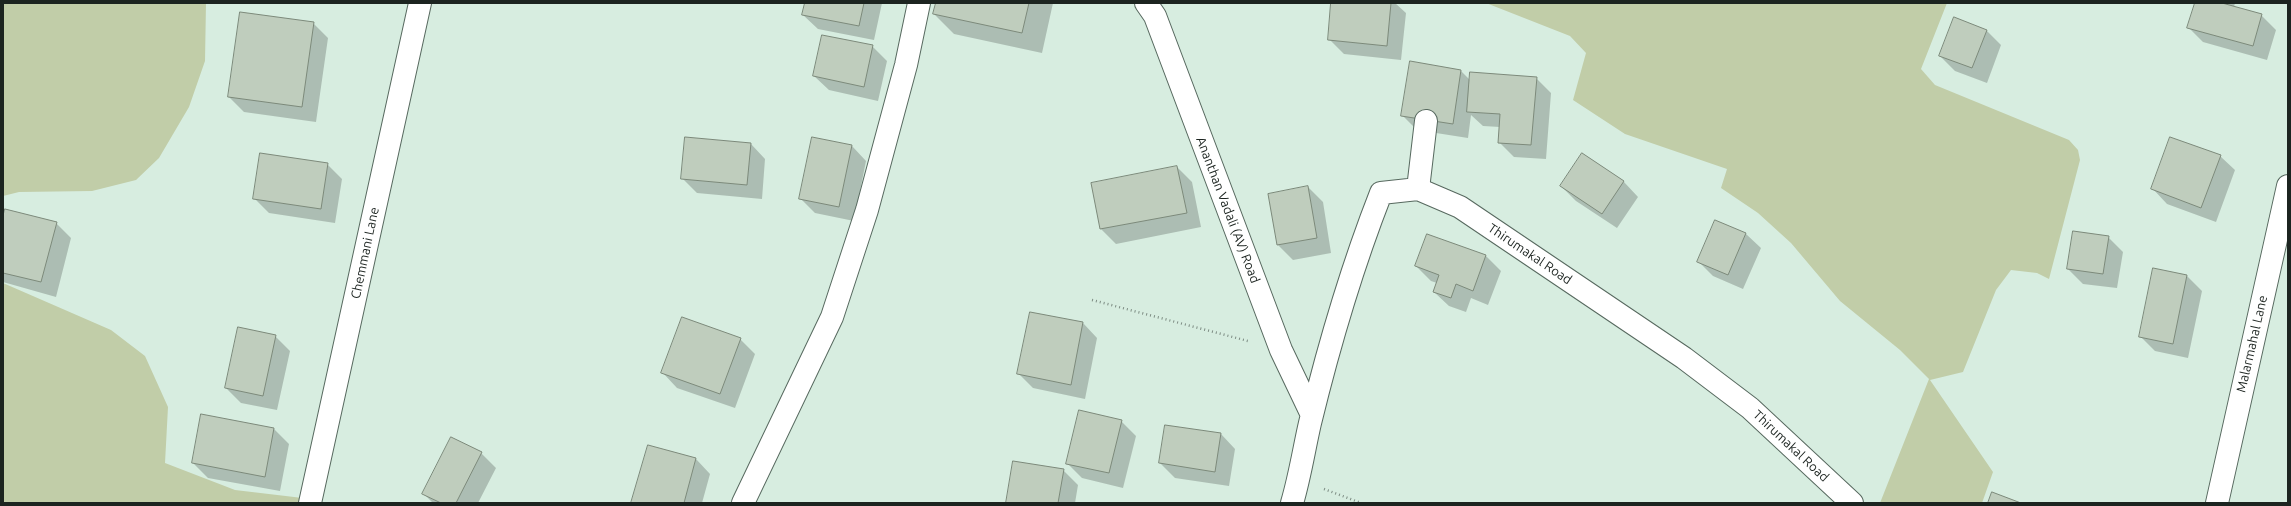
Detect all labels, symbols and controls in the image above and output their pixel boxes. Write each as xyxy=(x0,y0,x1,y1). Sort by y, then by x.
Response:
street label: Ananthan Vadali (AV) Road xyxy=(1193,135,1263,285)
street label: Chemmani Lane xyxy=(348,206,382,300)
street label: Thirumakal Road xyxy=(1485,220,1575,288)
street label: Malarmahal Lane xyxy=(2233,294,2271,394)
street label: Thirumakal Road xyxy=(1750,407,1832,485)

